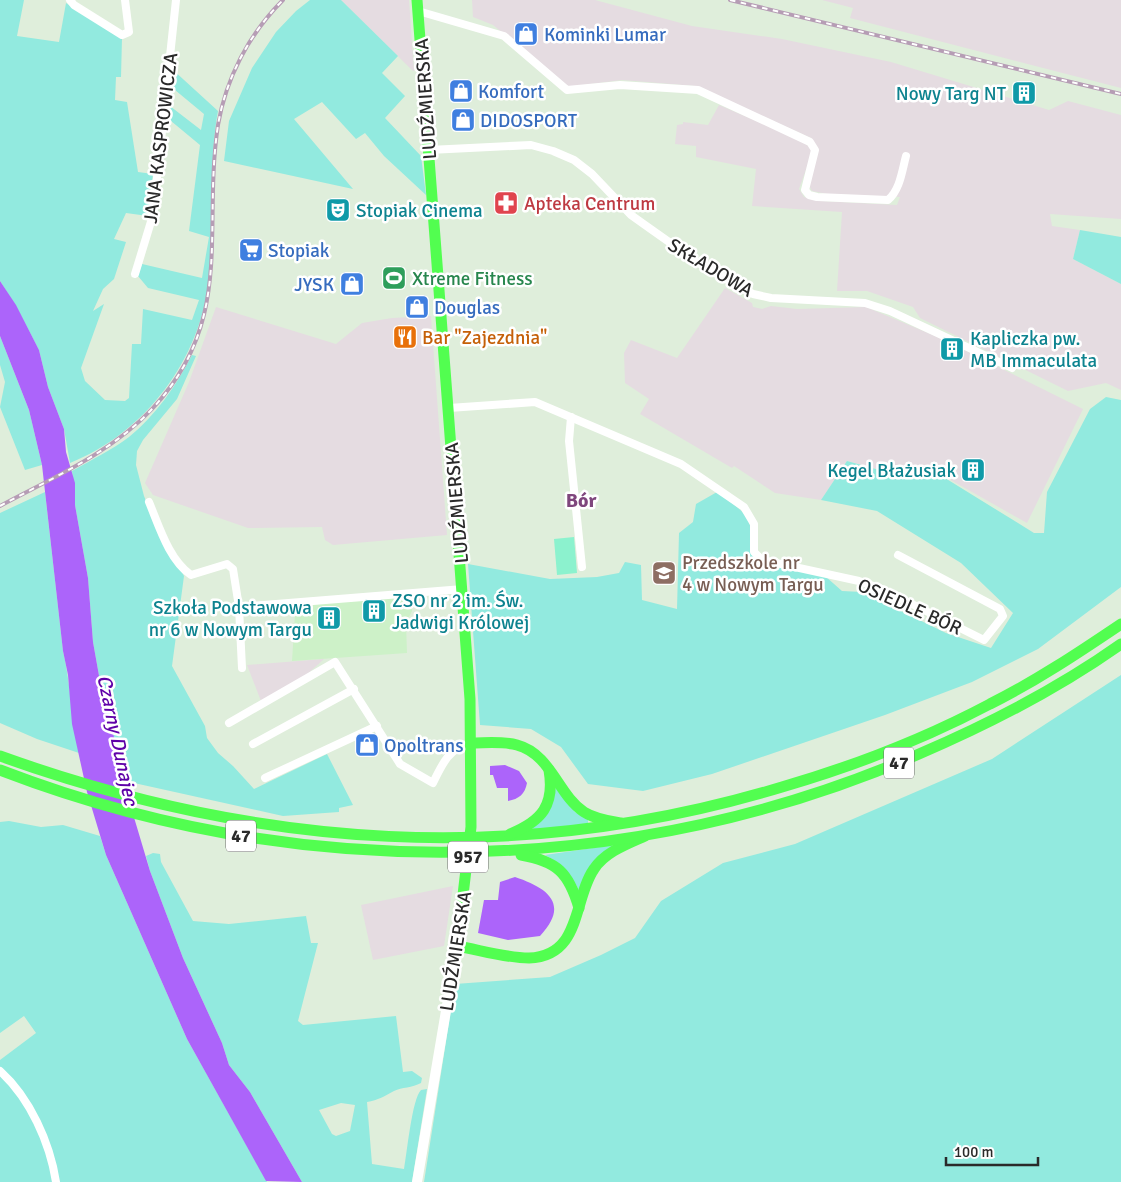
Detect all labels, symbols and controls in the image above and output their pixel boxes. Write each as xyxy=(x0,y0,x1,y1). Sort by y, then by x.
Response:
shop icon: Kominki Lumar xyxy=(513,21,539,47)
place label: Kominki Lumar xyxy=(544,23,666,47)
street label: LUDŹMIERSKA xyxy=(410,37,442,160)
street label: JANA KASPROWICZA xyxy=(139,51,183,225)
shop icon: Komfort xyxy=(448,78,474,104)
place label: Komfort xyxy=(478,80,544,104)
building icon: Nowy Targ NT xyxy=(1011,80,1037,106)
place label: Nowy Targ NT xyxy=(896,82,1007,106)
shop icon: DIDOSPORT xyxy=(450,107,476,133)
place label: DIDOSPORT xyxy=(480,109,578,133)
pharmacy icon: Apteka Centrum xyxy=(493,190,519,216)
place label: Apteka Centrum xyxy=(524,192,655,216)
theatre icon: Stopiak Cinema xyxy=(325,197,351,223)
place label: Stopiak Cinema xyxy=(356,199,483,223)
street label: SKŁADOWA xyxy=(663,233,758,303)
supermarket icon: Stopiak xyxy=(238,237,264,263)
place label: Stopiak xyxy=(268,239,330,263)
sports icon: Xtreme Fitness xyxy=(381,265,407,291)
place label: Xtreme Fitness xyxy=(412,267,533,291)
shop icon: JYSK xyxy=(339,271,365,297)
place label: JYSK xyxy=(294,273,335,297)
shop icon: Douglas xyxy=(404,294,430,320)
place label: Douglas xyxy=(434,296,500,320)
restaurant icon: Bar "Zajezdnia" xyxy=(392,324,418,350)
place label: Bar "Zajezdnia" xyxy=(422,326,547,350)
place label: Kapliczka pw. MB Immaculata xyxy=(970,327,1097,373)
building icon: Kapliczka pw. MB Immaculata xyxy=(939,336,965,362)
street label: LUDŹMIERSKA xyxy=(440,441,474,564)
building icon: Kegel Błażusiak xyxy=(960,457,986,483)
place label: Kegel Błażusiak xyxy=(827,459,956,483)
district label: Bór xyxy=(566,488,596,513)
place label: Przedszkole nr 4 w Nowym Targu xyxy=(682,551,824,597)
school or university icon: Przedszkole nr 4 w Nowym Targu xyxy=(651,560,677,586)
street label: OSIEDLE BÓR xyxy=(854,573,965,641)
place label: ZSO nr 2 im. Św. Jadwigi Królowej xyxy=(392,589,529,635)
place label: Szkoła Podstawowa nr 6 w Nowym Targu xyxy=(149,596,312,642)
building icon: ZSO nr 2 im. Św. Jadwigi Królowej xyxy=(361,598,387,624)
building icon: Szkoła Podstawowa nr 6 w Nowym Targu xyxy=(316,605,342,631)
water label: Czarny Dunajec xyxy=(91,673,144,809)
shop icon: Opoltrans xyxy=(354,732,380,758)
place label: Opoltrans xyxy=(384,734,464,758)
road number: 47 xyxy=(884,748,914,778)
road number: 47 xyxy=(226,820,256,851)
road number: 957 xyxy=(448,842,488,872)
street label: LUDŹMIERSKA xyxy=(435,889,477,1013)
scale bar xyxy=(946,1134,1038,1166)
text: 100 m xyxy=(954,1143,994,1161)

